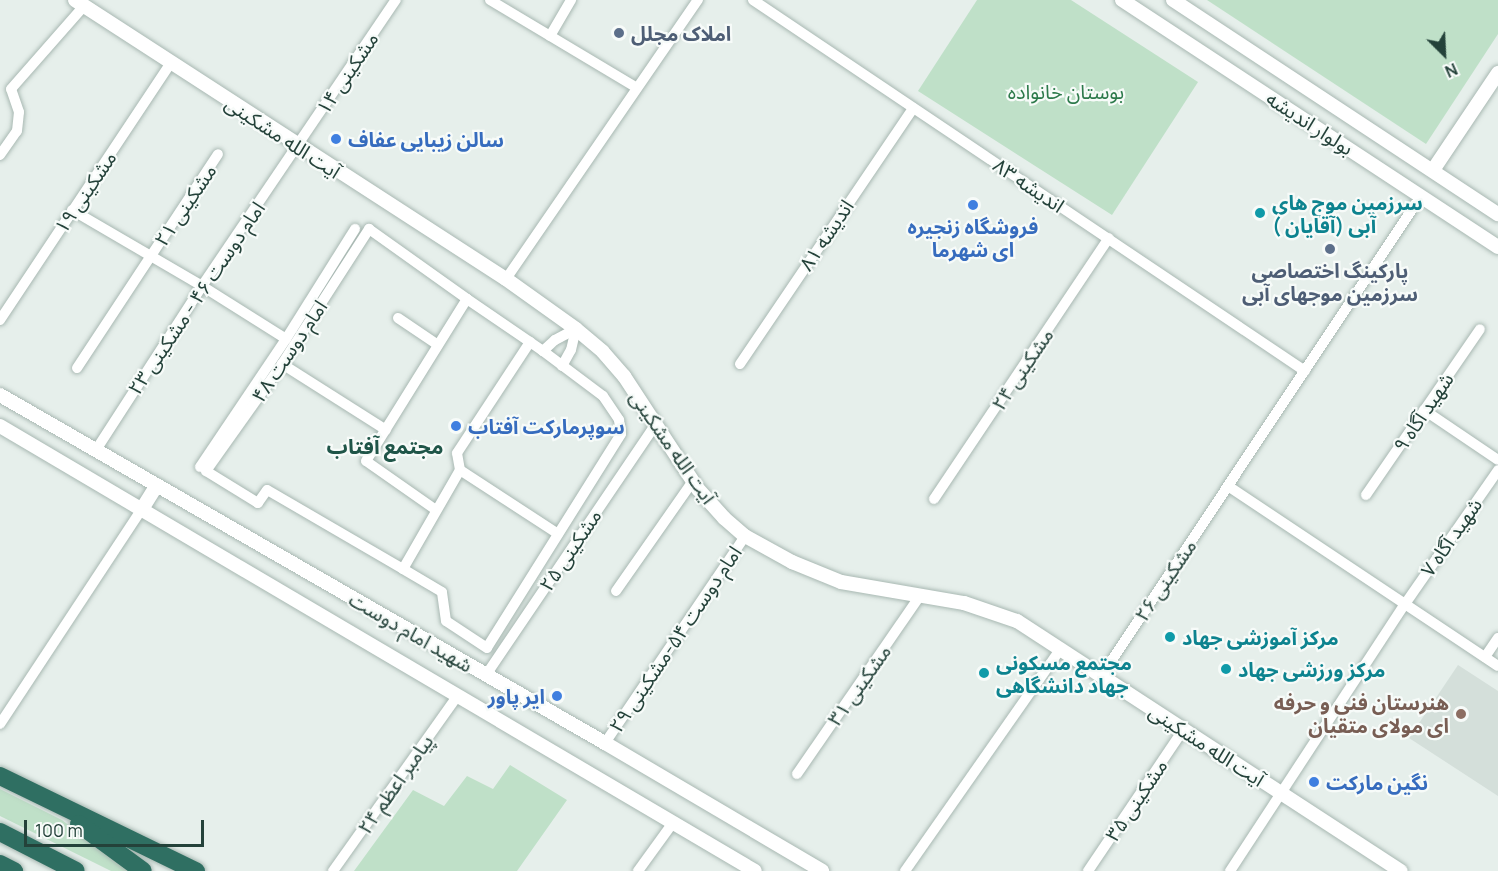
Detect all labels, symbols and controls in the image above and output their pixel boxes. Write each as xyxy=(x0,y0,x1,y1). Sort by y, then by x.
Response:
place label: املاک مجلل xyxy=(631,21,731,45)
north arrow xyxy=(1414,24,1474,84)
marker: املاک مجلل xyxy=(612,26,626,40)
street label: مشکینی ۱۴ xyxy=(311,27,383,119)
text: N xyxy=(1442,58,1461,83)
park label: بوستان خانواده xyxy=(1008,79,1124,103)
street label: بولوار اندیشه xyxy=(1262,86,1358,160)
street label: آیت الله مشکینی xyxy=(221,91,345,183)
place label: سالن زیبایی عفاف xyxy=(348,127,504,151)
marker: سالن زیبایی عفاف xyxy=(329,132,343,146)
street label: مشکینی ۱۹ xyxy=(49,146,121,238)
street label: اندیشه ۸۳ xyxy=(989,153,1069,217)
street label: مشکینی ۲۱ xyxy=(149,159,221,251)
place label: سرزمین موج های آبی (آقایان ) xyxy=(1272,190,1423,237)
street label: اندیشه ۸۱ xyxy=(794,195,858,275)
street label: امام دوست ۴۶ - مشکینی ۲۳ xyxy=(122,197,270,399)
marker: فروشگاه زنجیره ای شهرما xyxy=(966,198,980,212)
marker: سرزمین موج های آبی (آقایان ) xyxy=(1253,206,1267,220)
place label: فروشگاه زنجیره ای شهرما xyxy=(908,214,1038,261)
marker: پارکینگ اختصاصی سرزمین موجهای آبی xyxy=(1323,242,1337,256)
place label: پارکینگ اختصاصی سرزمین موجهای آبی xyxy=(1242,258,1418,305)
street label: امام دوست ۴۸ xyxy=(246,296,332,406)
street label: مشکینی ۲۴ xyxy=(986,323,1058,415)
street label: شهید آگاه ۹ xyxy=(1388,368,1458,456)
street label: آیت الله مشکینی xyxy=(625,386,721,508)
place label: سوپرمارکت آفتاب xyxy=(468,414,625,438)
marker: سوپرمارکت آفتاب xyxy=(449,419,463,433)
district label: مجتمع آفتاب xyxy=(327,433,443,459)
street label: شهید آگاه ۷ xyxy=(1415,493,1487,581)
street label: مشکینی ۲۵ xyxy=(534,504,606,596)
street label: مشکینی ۲۶ xyxy=(1129,534,1201,626)
street label: امام دوست ۵۴-مشکینی ۲۹ xyxy=(604,541,746,737)
street label: شهید امام دوست xyxy=(345,587,477,677)
place label: مرکز آموزشی جهاد xyxy=(1182,625,1339,649)
marker: مرکز آموزشی جهاد xyxy=(1163,630,1177,644)
street label: مشکینی ۳۱ xyxy=(822,640,896,730)
place label: مجتمع مسکونی جهاد دانشگاهی xyxy=(996,650,1132,697)
place label: مرکز ورزشی جهاد xyxy=(1238,657,1385,681)
marker: مرکز ورزشی جهاد xyxy=(1219,662,1233,676)
marker: مجتمع مسکونی جهاد دانشگاهی xyxy=(977,666,991,680)
place label: ایر پاور xyxy=(488,684,545,708)
marker: ایر پاور xyxy=(550,689,564,703)
place label: هنرستان فنی و حرفه ای مولای متقیان xyxy=(1274,690,1449,737)
street label: آیت الله مشکینی xyxy=(1145,699,1269,791)
marker: هنرستان فنی و حرفه ای مولای متقیان xyxy=(1454,707,1468,721)
street label: پیامبر اعظم ۲۴ xyxy=(352,730,438,838)
street label: مشکینی ۳۵ xyxy=(1100,754,1172,846)
place label: نگین مارکت xyxy=(1326,770,1428,794)
marker: نگین مارکت xyxy=(1307,775,1321,789)
scale bar xyxy=(27,808,207,846)
text: 100 m xyxy=(35,818,83,842)

